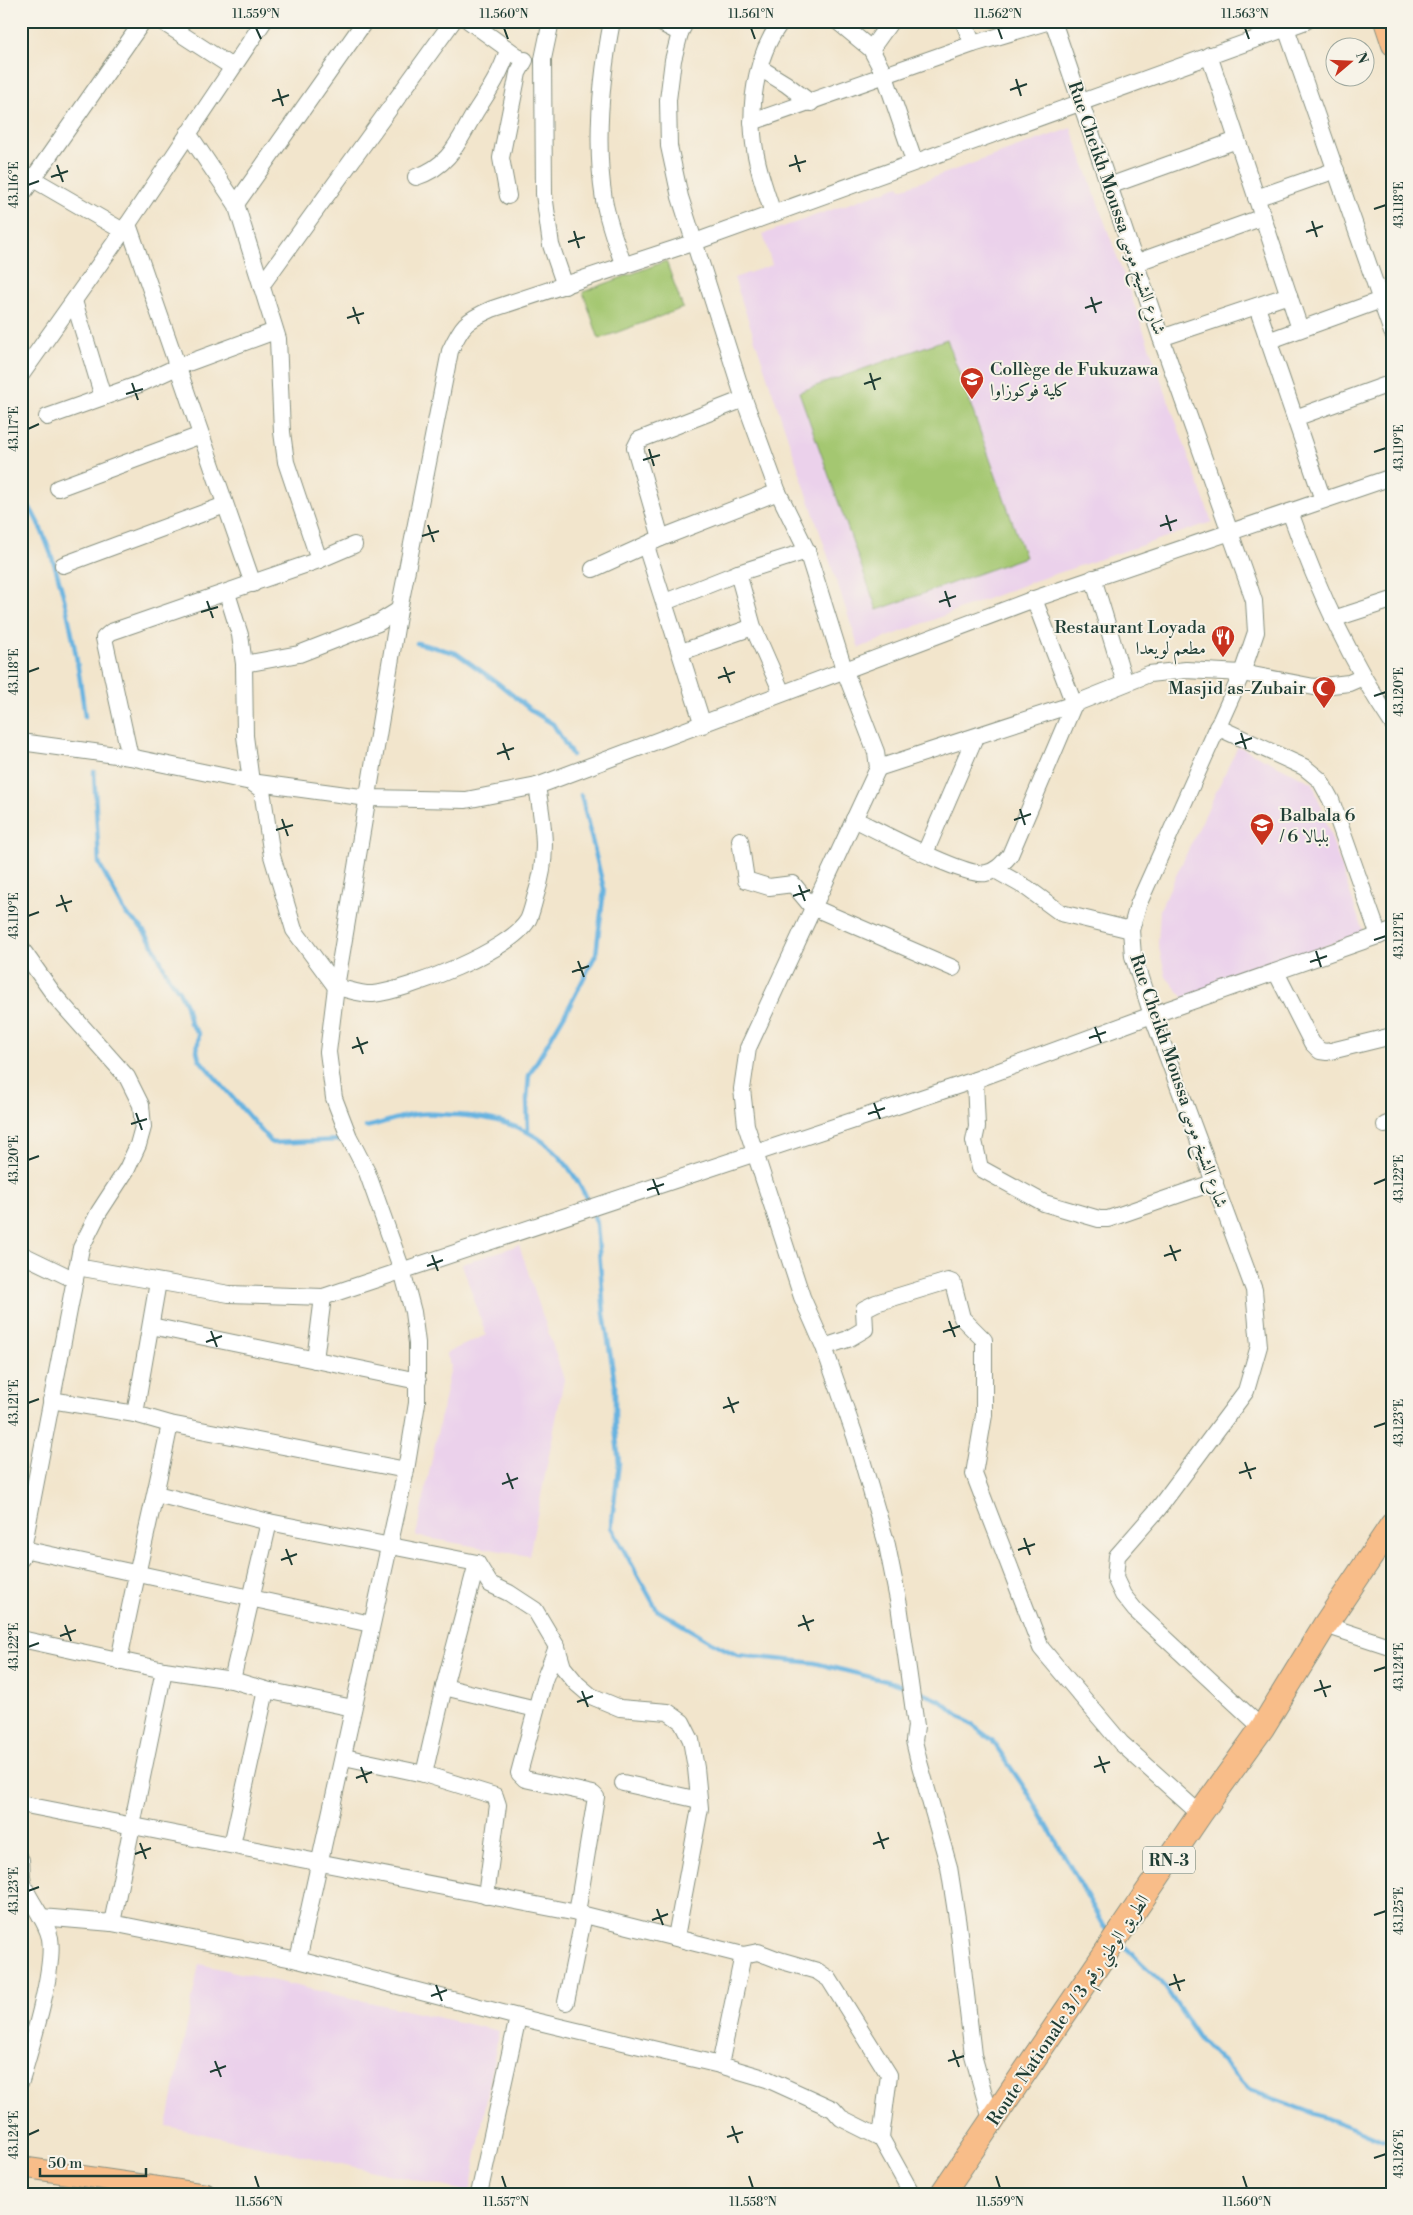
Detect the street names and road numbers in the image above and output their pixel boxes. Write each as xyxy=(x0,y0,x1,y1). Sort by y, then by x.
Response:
street label: Rue Cheikh Moussa شارع الشيخ موسى xyxy=(1058,78,1171,339)
street label: Rue Cheikh Moussa شارع الشيخ موسى xyxy=(1120,951,1233,1212)
road number: RN-3 xyxy=(1143,1846,1195,1874)
street label: Route Nationale 3 / الطريق الوطني رقم 3 xyxy=(982,1890,1159,2133)

